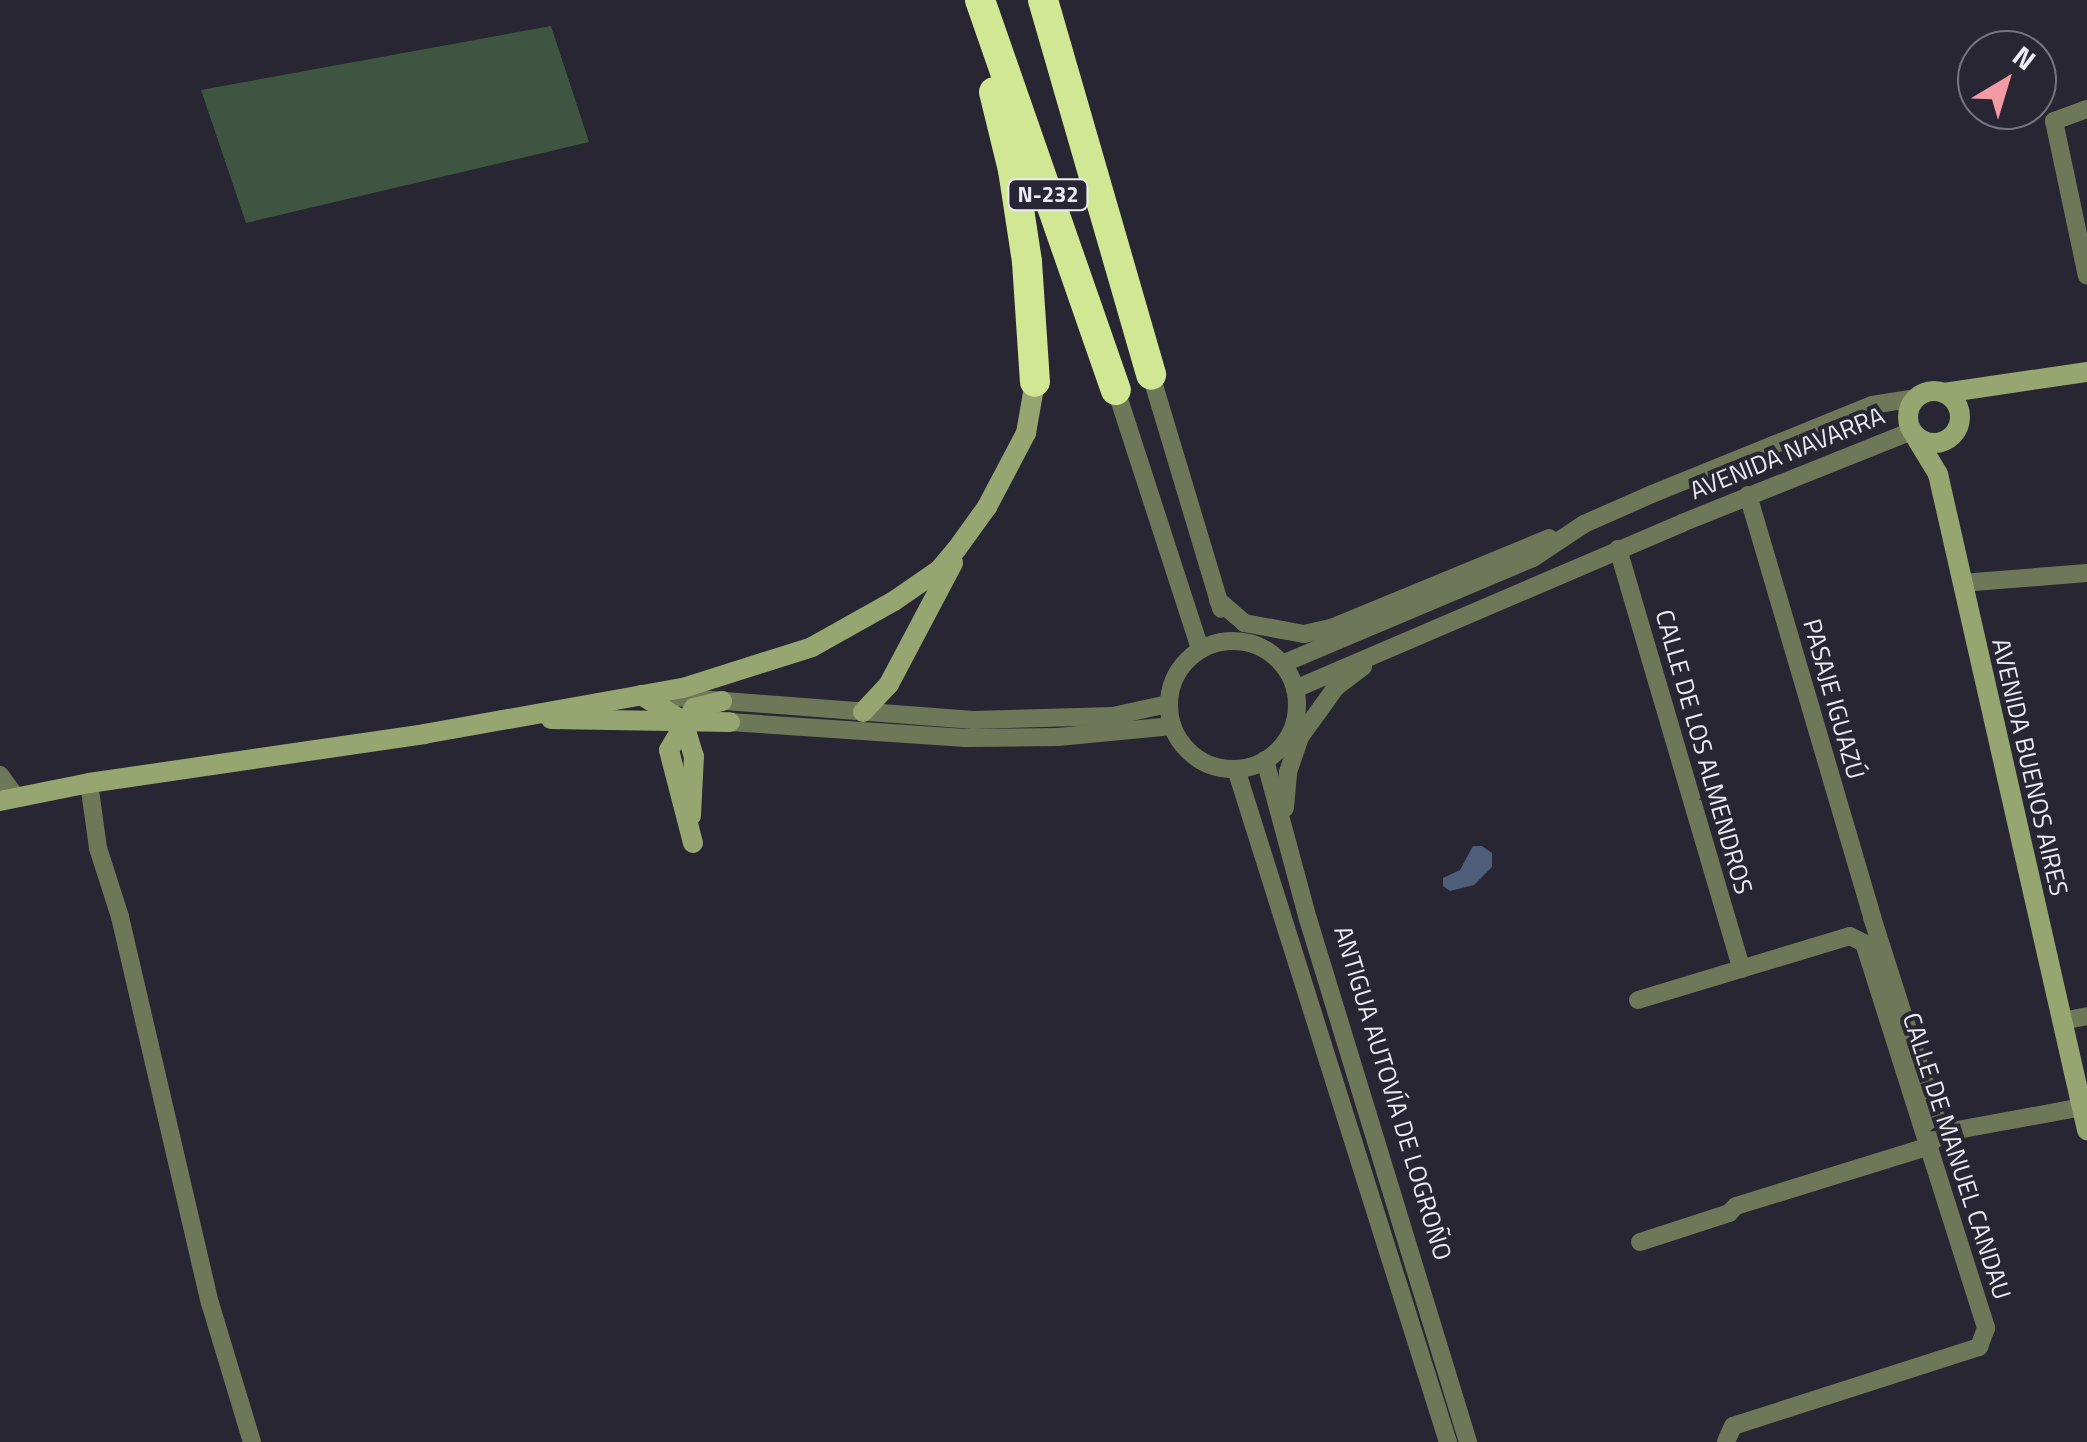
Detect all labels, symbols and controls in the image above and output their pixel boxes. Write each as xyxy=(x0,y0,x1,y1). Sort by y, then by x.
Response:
north arrow xyxy=(1957,30,2057,130)
text: N xyxy=(2004,35,2045,80)
road number: N-232 xyxy=(1006,178,1090,212)
street label: AVENIDA NAVARRA xyxy=(1685,400,1889,506)
street label: CALLE DE LOS ALMENDROS xyxy=(1649,606,1759,898)
street label: PASAJE IGUAZÚ xyxy=(1797,615,1871,783)
street label: AVENIDA BUENOS AIRES xyxy=(1986,635,2074,899)
street label: ANTIGUA AUTOVÍA DE LOGROÑO xyxy=(1328,922,1458,1264)
street label: CALLE DE MANUEL CANDAU xyxy=(1896,1009,2018,1303)

